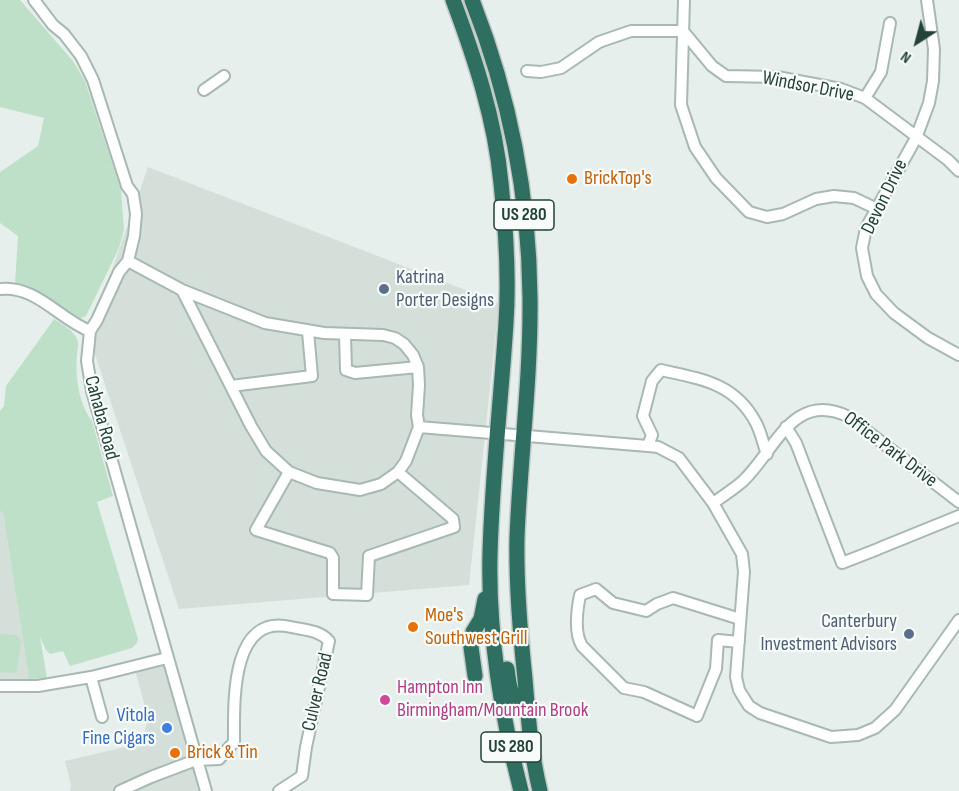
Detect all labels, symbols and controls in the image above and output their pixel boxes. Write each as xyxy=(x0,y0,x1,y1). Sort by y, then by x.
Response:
north arrow xyxy=(887,12,947,72)
text: N xyxy=(897,47,915,67)
street label: Windsor Drive xyxy=(760,66,856,108)
street label: Devon Drive xyxy=(857,156,913,238)
place label: BrickTop's xyxy=(584,167,652,191)
marker: BrickTop's xyxy=(565,172,579,186)
road number: US 280 xyxy=(494,200,554,230)
place label: Katrina Porter Designs xyxy=(396,266,494,313)
marker: Katrina Porter Designs xyxy=(377,282,391,296)
street label: Cahaba Road xyxy=(78,373,124,463)
street label: Office Park Drive xyxy=(838,407,942,493)
place label: Moe's Southwest Grill xyxy=(425,604,527,651)
place label: Canterbury Investment Advisors xyxy=(761,610,897,657)
marker: Moe's Southwest Grill xyxy=(406,620,420,634)
marker: Canterbury Investment Advisors xyxy=(902,627,916,641)
street label: Culver Road xyxy=(297,651,339,733)
place label: Hampton Inn Birmingham/Mountain Brook xyxy=(397,676,588,723)
marker: Hampton Inn Birmingham/Mountain Brook xyxy=(378,693,392,707)
place label: Vitola Fine Cigars xyxy=(82,704,155,751)
marker: Vitola Fine Cigars xyxy=(160,721,174,735)
road number: US 280 xyxy=(481,732,541,762)
place label: Brick & Tin xyxy=(187,741,258,765)
marker: Brick & Tin xyxy=(168,746,182,760)

